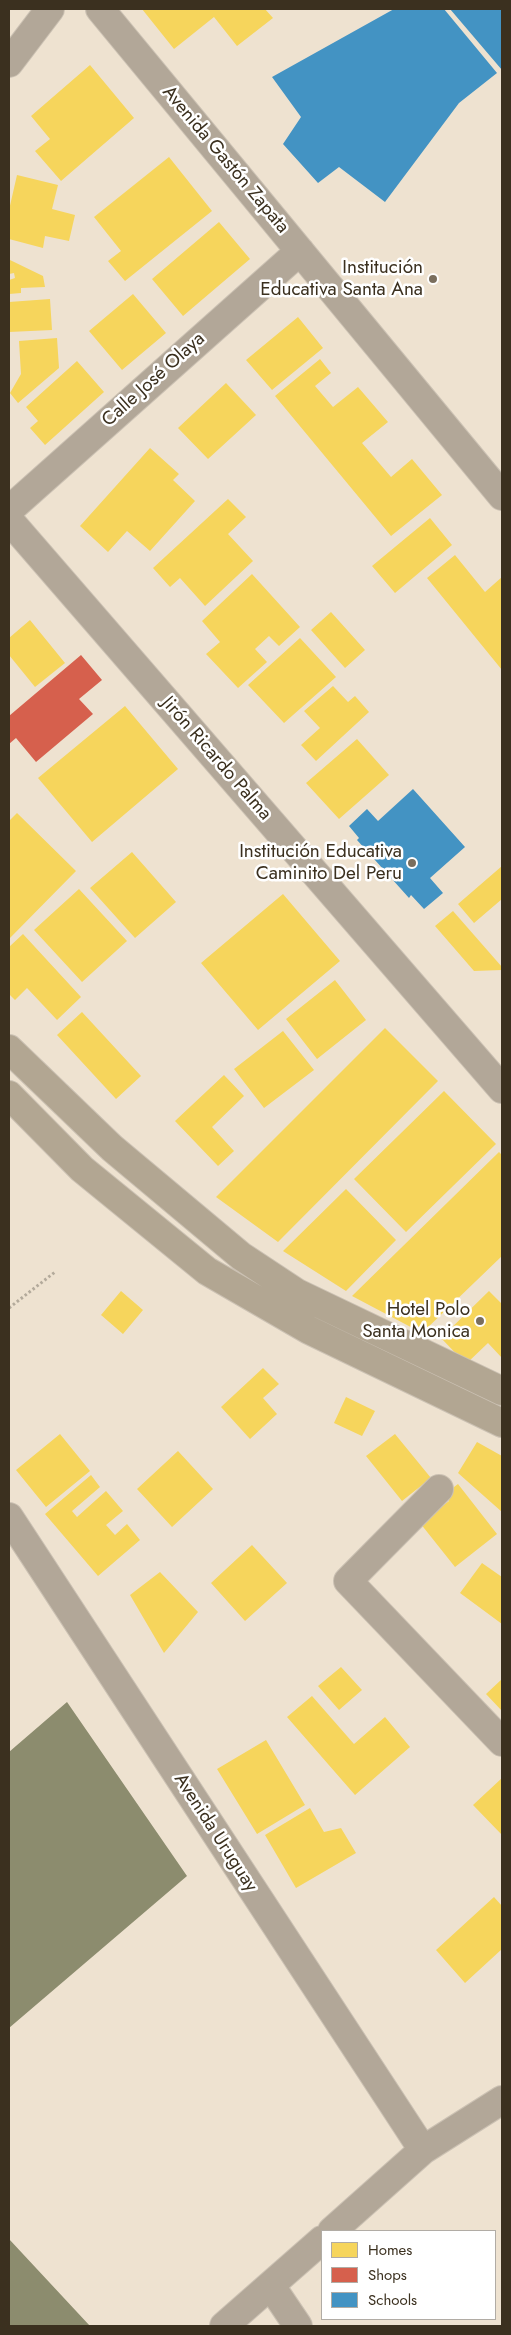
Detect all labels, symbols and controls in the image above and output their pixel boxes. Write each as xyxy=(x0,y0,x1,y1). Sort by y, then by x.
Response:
street label: Avenida Gastón Zapata xyxy=(157,82,293,238)
place label: Institución Educativa Santa Ana xyxy=(260,257,423,301)
marker: Institución Educativa Santa Ana xyxy=(427,273,439,285)
street label: Calle José Olaya xyxy=(98,328,210,432)
street label: Jirón Ricardo Palma xyxy=(156,693,276,825)
place label: Institución Educativa Caminito Del Peru xyxy=(239,841,402,885)
marker: Institución Educativa Caminito Del Peru xyxy=(406,857,418,869)
place label: Hotel Polo Santa Monica xyxy=(362,1299,470,1343)
marker: Hotel Polo Santa Monica xyxy=(474,1315,486,1327)
street label: Avenida Uruguay xyxy=(168,1769,262,1897)
legend xyxy=(321,2230,496,2320)
text: Homes xyxy=(368,2239,412,2261)
text: Shops xyxy=(368,2264,407,2286)
text: Schools xyxy=(368,2289,417,2311)

